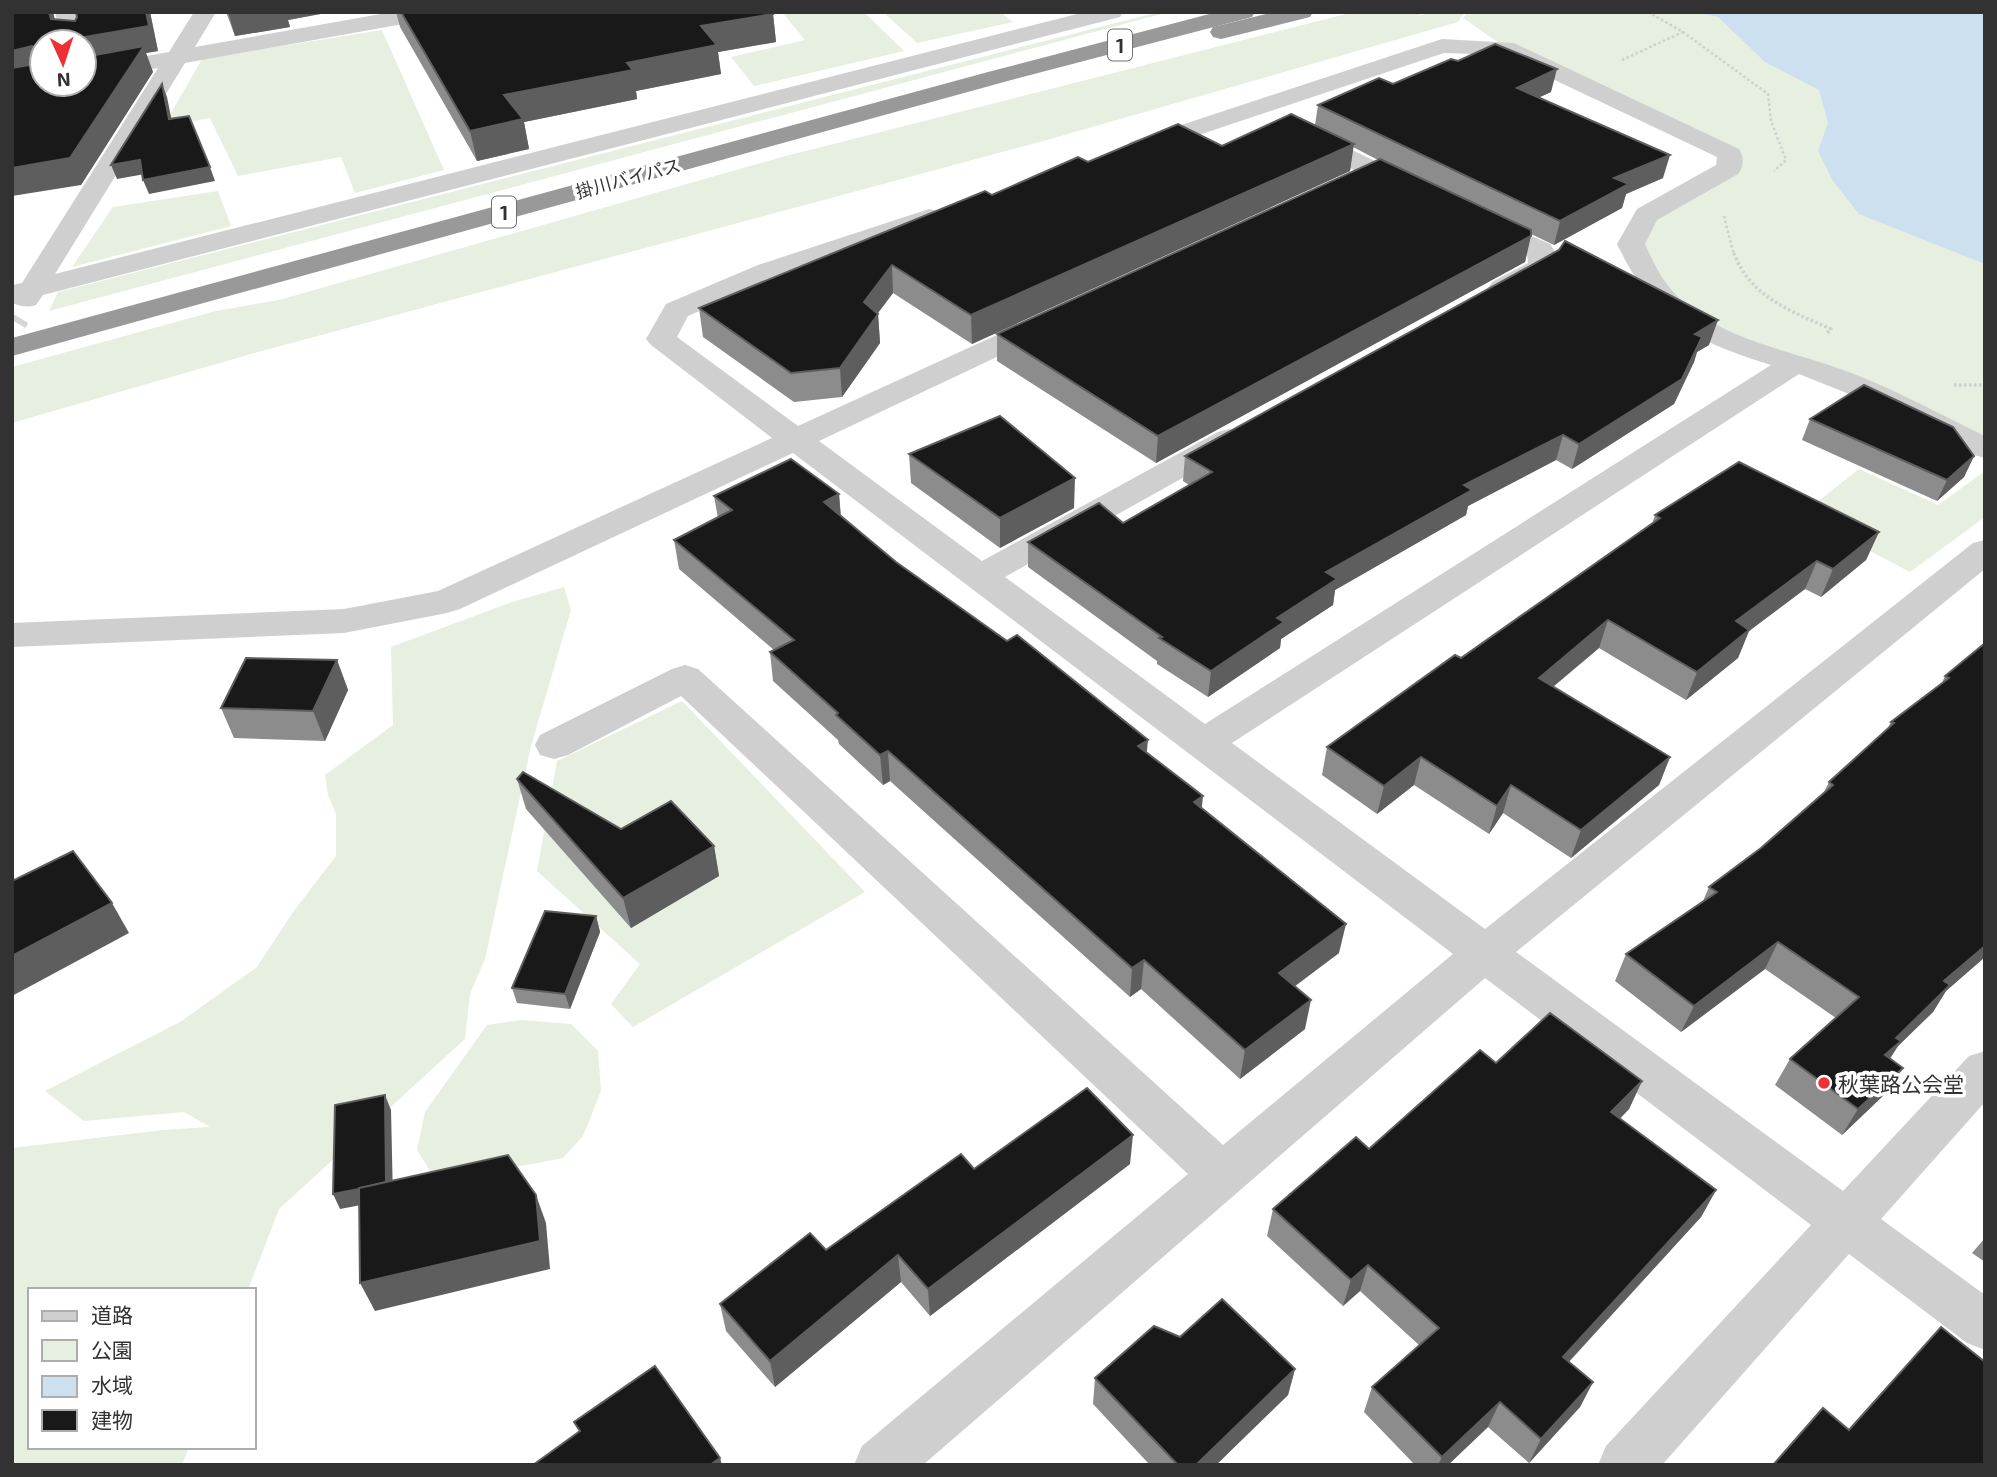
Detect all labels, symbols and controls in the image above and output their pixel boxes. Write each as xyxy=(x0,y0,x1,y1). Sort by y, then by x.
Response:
north arrow xyxy=(28,28,98,98)
road number: 1 xyxy=(1108,30,1132,60)
text: N xyxy=(56,69,71,92)
street label: 掛川バイパス xyxy=(573,153,683,203)
road number: 1 xyxy=(492,196,516,228)
place label: 秋葉路公会堂 xyxy=(1838,1071,1964,1096)
marker: 秋葉路公会堂 xyxy=(1816,1075,1832,1091)
legend xyxy=(28,1288,256,1449)
text: 道路 xyxy=(91,1302,133,1327)
text: 公園 xyxy=(91,1337,133,1362)
text: 水域 xyxy=(91,1372,133,1397)
text: 建物 xyxy=(91,1407,133,1432)

